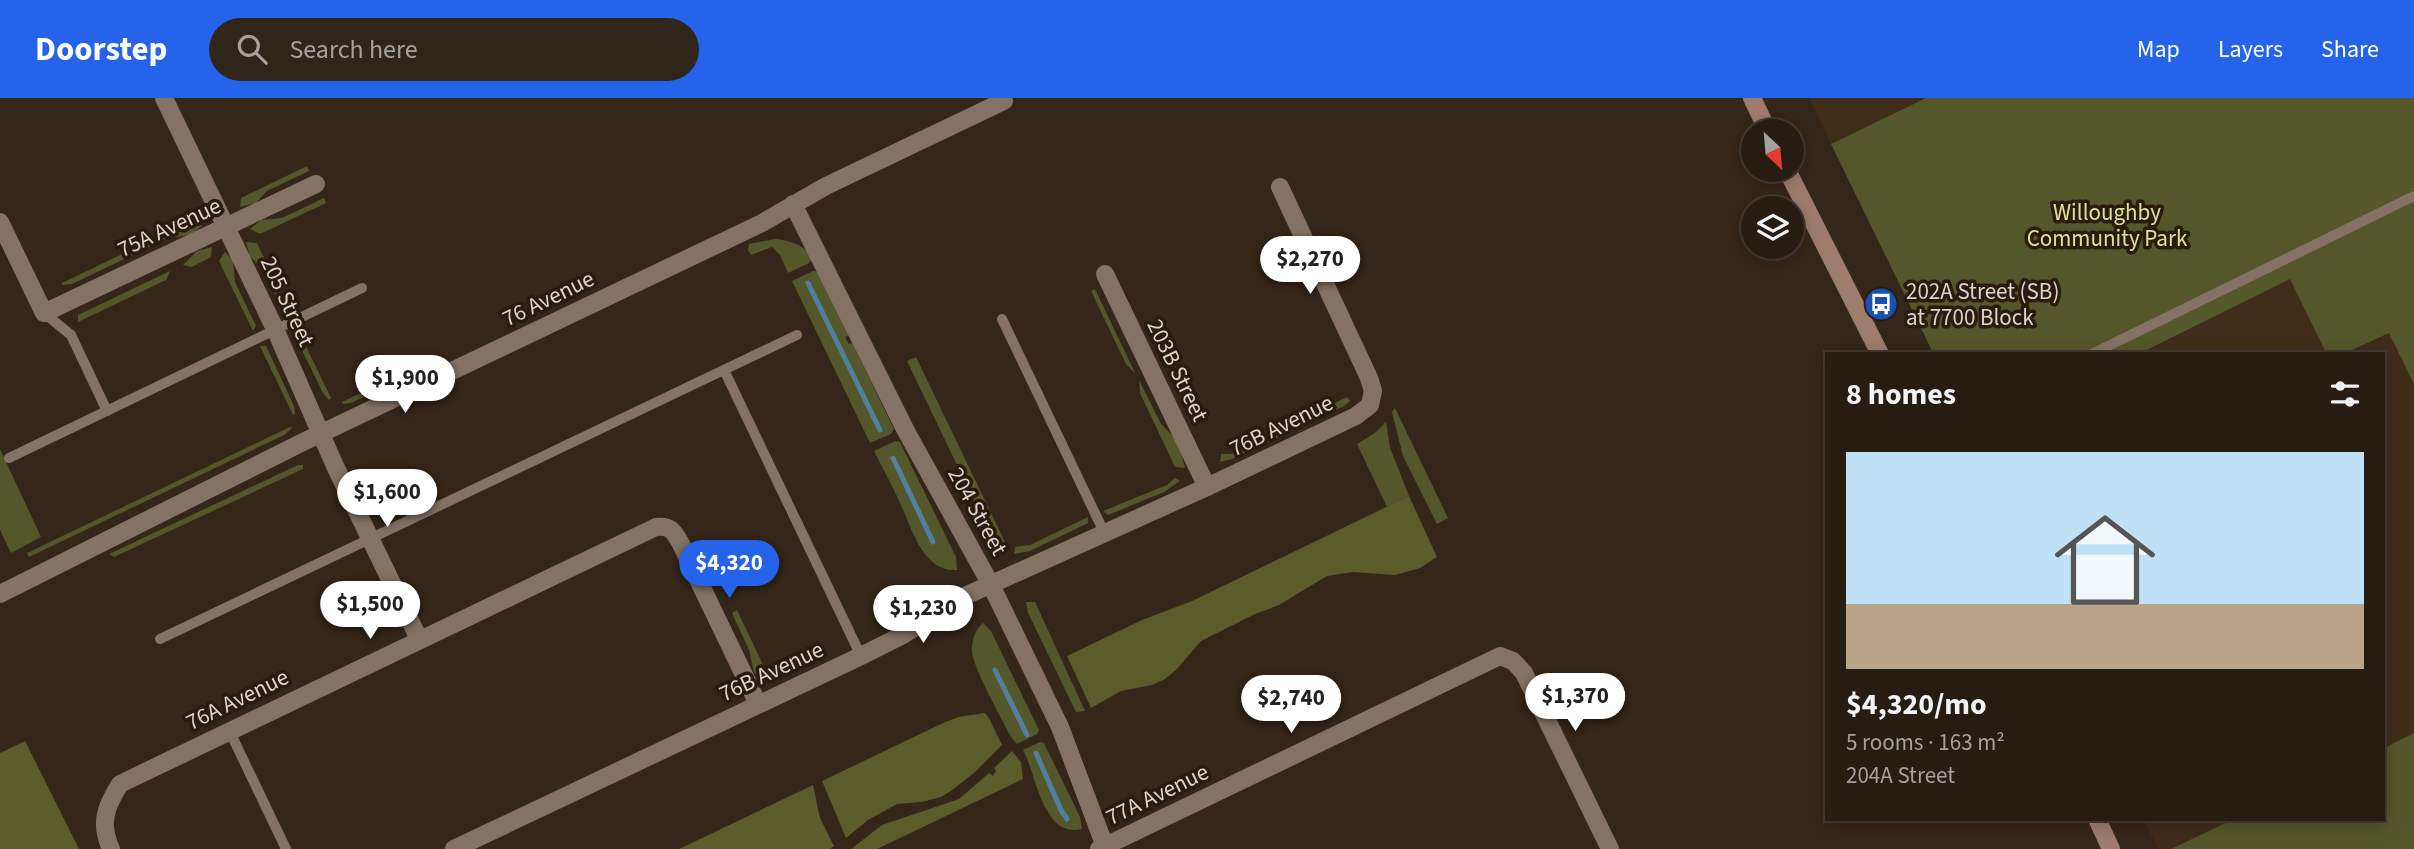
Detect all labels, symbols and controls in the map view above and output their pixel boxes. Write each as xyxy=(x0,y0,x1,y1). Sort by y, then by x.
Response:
search box xyxy=(209,18,699,81)
text: Doorstep xyxy=(35,26,167,73)
icon: search xyxy=(233,30,271,68)
text: Search here xyxy=(289,31,418,68)
text: Map xyxy=(2137,32,2180,67)
text: Layers xyxy=(2218,32,2283,67)
text: Share xyxy=(2321,32,2379,67)
north arrow xyxy=(1741,119,1804,182)
map controls xyxy=(1741,119,1804,259)
street label: 75A Avenue xyxy=(112,189,226,266)
button: layers xyxy=(1741,196,1804,259)
park label: Willoughby Community Park xyxy=(2027,196,2188,255)
pin: $2,270 xyxy=(1253,236,1367,296)
text: $2,270 xyxy=(1276,242,1344,275)
street label: 205 Street xyxy=(252,251,323,352)
street label: 76 Avenue xyxy=(497,262,600,335)
place label: 202A Street (SB) at 7700 Block xyxy=(1906,275,2059,334)
bus stop icon: 202A Street (SB) at 7700 Block xyxy=(1862,285,1900,323)
street label: 203B Street xyxy=(1139,314,1217,427)
pin: $1,900 xyxy=(348,356,462,415)
text: $1,900 xyxy=(371,361,439,394)
text: 8 homes xyxy=(1846,373,1956,416)
icon: filters xyxy=(2326,375,2364,413)
street label: 76B Avenue xyxy=(1224,386,1339,465)
street label: 204 Street xyxy=(940,461,1015,562)
pin: $1,600 xyxy=(330,470,444,529)
text: $1,600 xyxy=(353,475,421,508)
icon: home xyxy=(2042,497,2168,623)
pin: $4,320 xyxy=(672,540,786,600)
text: $4,320 xyxy=(695,546,763,579)
pin: $1,500 xyxy=(313,582,427,641)
pin: $1,230 xyxy=(866,586,980,645)
text: $1,500 xyxy=(336,587,404,620)
text: $1,230 xyxy=(889,591,957,624)
street label: 76B Avenue xyxy=(714,633,829,710)
street label: 76A Avenue xyxy=(180,660,294,739)
pin: $1,370 xyxy=(1518,674,1632,733)
pin: $2,740 xyxy=(1234,676,1348,735)
text: $1,370 xyxy=(1541,679,1609,712)
text: $2,740 xyxy=(1257,681,1325,714)
text: $4,320/mo xyxy=(1846,683,1987,726)
text: 5 rooms · 163 m² xyxy=(1846,726,2005,759)
street label: 77A Avenue xyxy=(1100,755,1214,834)
text: 204A Street xyxy=(1846,759,1955,792)

